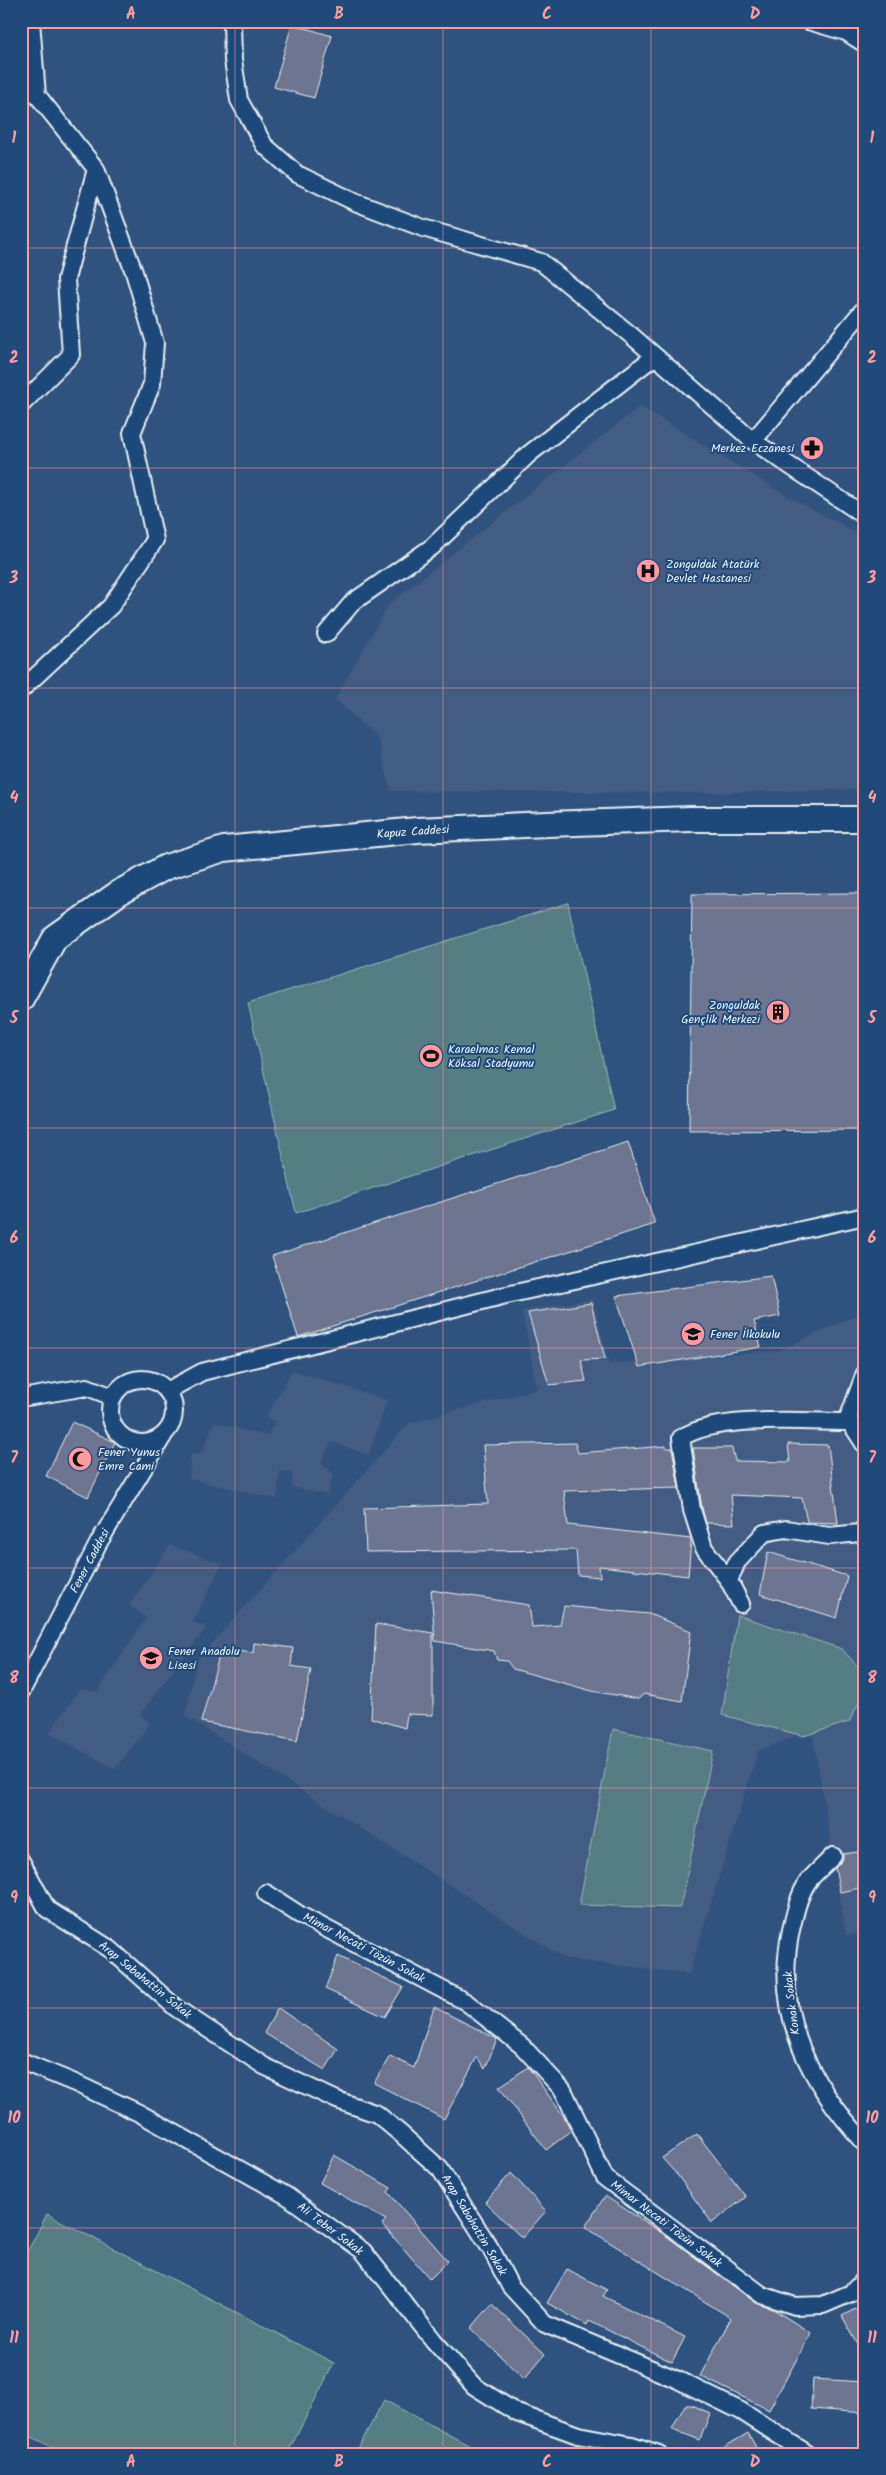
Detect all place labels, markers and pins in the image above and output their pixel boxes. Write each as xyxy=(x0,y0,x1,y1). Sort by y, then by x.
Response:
pharmacy icon: Merkez Eczanesi xyxy=(799,435,825,461)
place label: Merkez Eczanesi xyxy=(711,439,795,458)
place label: Zonguldak Atatürk Devlet Hastanesi xyxy=(666,555,760,588)
hospital icon: Zonguldak Atatürk Devlet Hastanesi xyxy=(635,558,661,584)
place label: Zonguldak Gençlik Merkezi xyxy=(681,996,761,1029)
building icon: Zonguldak Gençlik Merkezi xyxy=(765,999,791,1025)
place label: Karaelmas Kemal Köksal Stadyumu xyxy=(448,1040,534,1073)
sports icon: Karaelmas Kemal Köksal Stadyumu xyxy=(418,1043,444,1069)
school or university icon: Fener İlkokulu xyxy=(680,1321,706,1347)
place label: Fener İlkokulu xyxy=(710,1325,780,1344)
place label: Fener Yunus Emre Cami xyxy=(98,1443,160,1476)
mosque icon: Fener Yunus Emre Cami xyxy=(67,1446,93,1472)
place label: Fener Anadolu Lisesi xyxy=(168,1642,240,1675)
school or university icon: Fener Anadolu Lisesi xyxy=(138,1645,164,1671)

